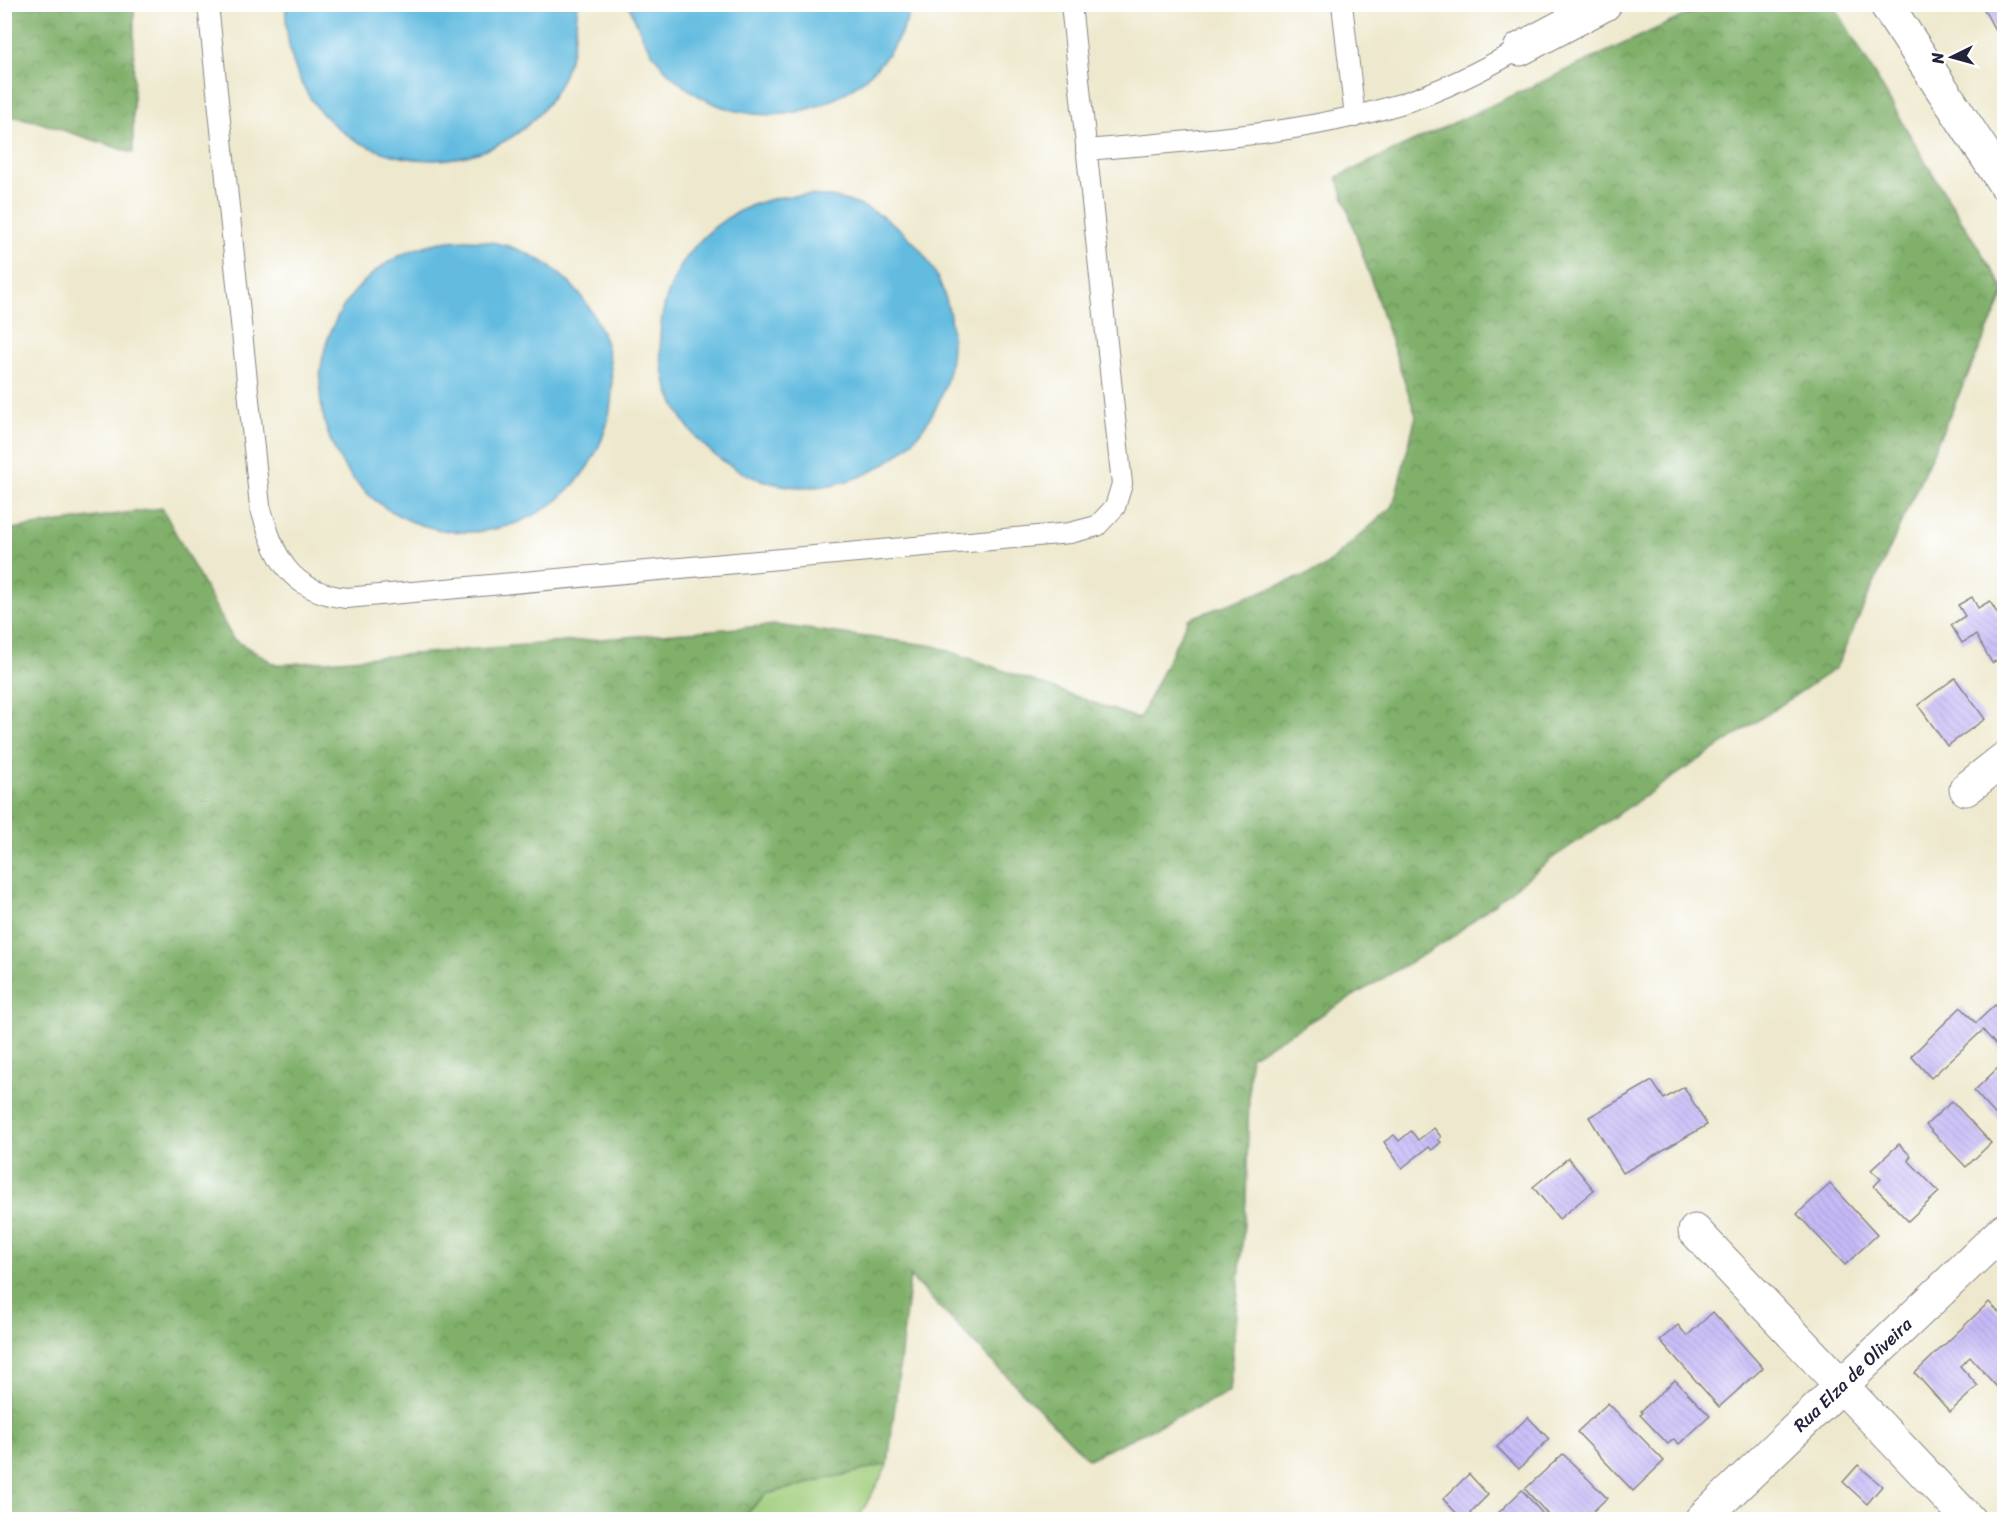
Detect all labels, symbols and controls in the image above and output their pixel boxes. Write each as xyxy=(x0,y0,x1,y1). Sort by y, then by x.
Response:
north arrow xyxy=(1922,27,1982,87)
text: N xyxy=(1923,51,1953,66)
street label: Rua Elza de Oliveira xyxy=(1785,1309,1921,1440)

